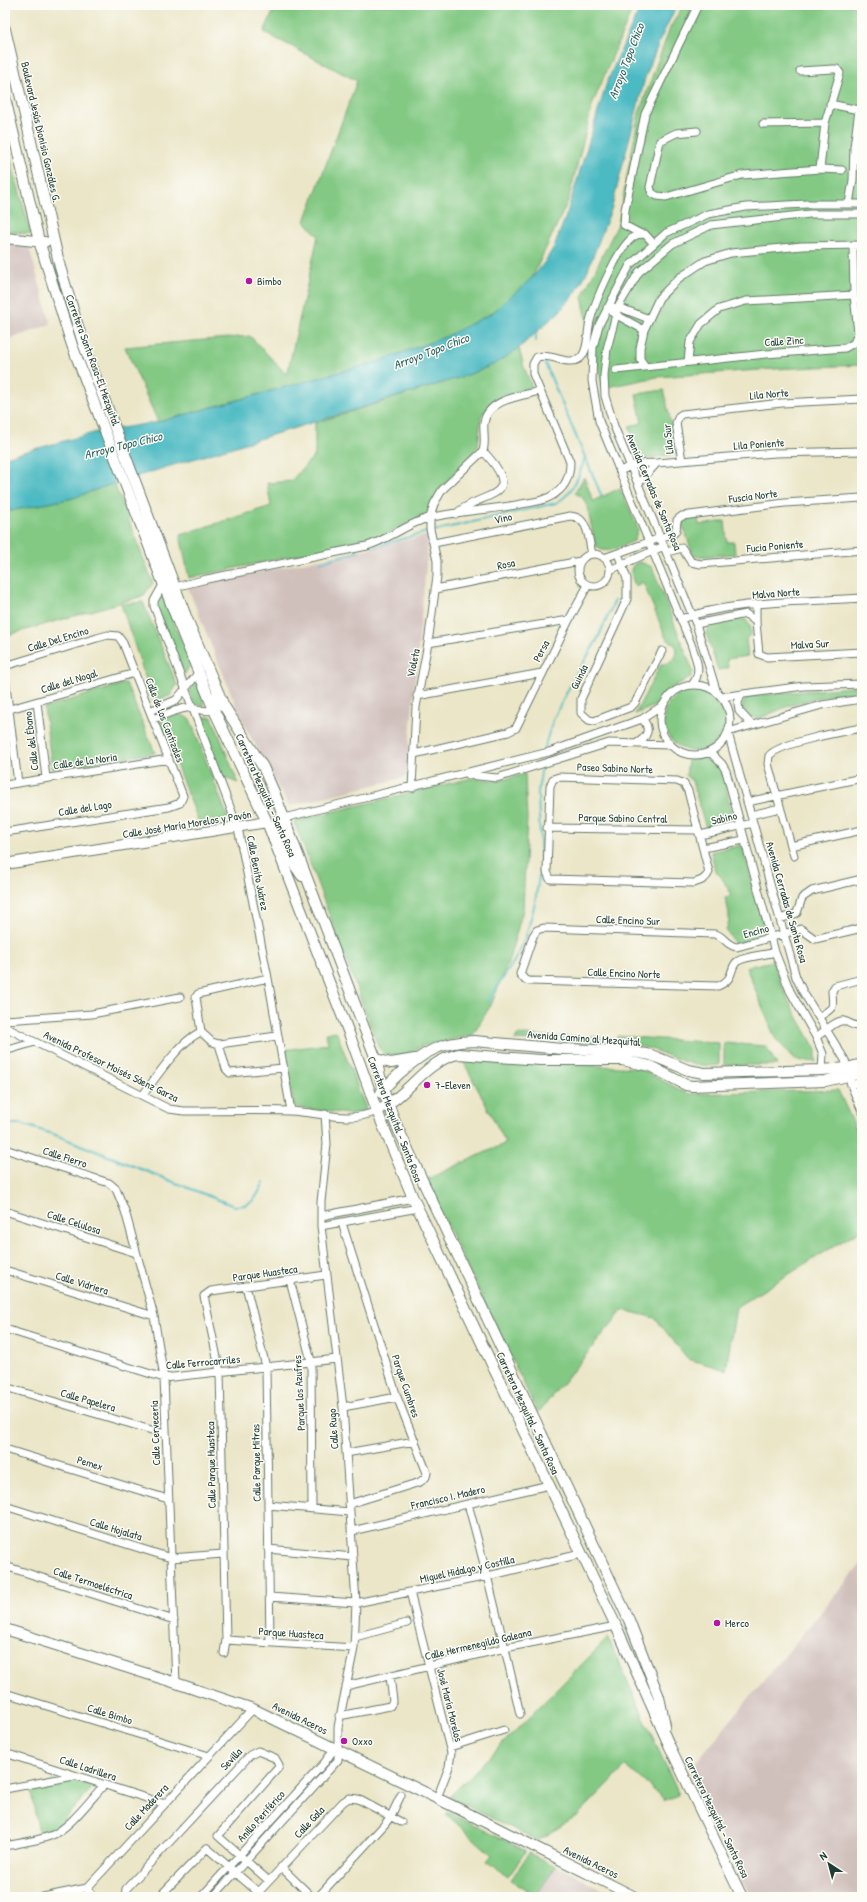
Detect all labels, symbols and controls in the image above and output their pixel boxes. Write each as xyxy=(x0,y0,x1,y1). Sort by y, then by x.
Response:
water label: Arroyo Topo Chico xyxy=(604,20,649,101)
street label: Boulevard Jesús Dionisio Gonzáles G. xyxy=(18,60,64,204)
place label: Bimbo xyxy=(257,274,282,288)
marker: Bimbo xyxy=(244,276,254,286)
street label: Carretera Santa Rosa-El Mezquital xyxy=(63,292,123,428)
water label: Arroyo Topo Chico xyxy=(391,328,472,373)
street label: Calle Zinc xyxy=(764,333,805,349)
street label: Lila Norte xyxy=(749,385,790,403)
street label: Lila Sur xyxy=(659,423,677,455)
water label: Arroyo Topo Chico xyxy=(82,427,165,463)
street label: Avenida Cerradas de Santa Rosa xyxy=(623,432,685,553)
street label: Lila Poniente xyxy=(733,435,786,453)
street label: Fuscia Norte xyxy=(727,486,779,506)
street label: Vino xyxy=(493,509,514,527)
street label: Fucia Poniente xyxy=(745,536,805,556)
street label: Rosa xyxy=(496,555,517,573)
street label: Malva Norte xyxy=(752,584,801,602)
street label: Calle Del Encino xyxy=(26,623,91,655)
street label: Malva Sur xyxy=(790,636,830,652)
street label: Persa xyxy=(530,637,553,664)
street label: Violeta xyxy=(403,647,423,678)
street label: Guinda xyxy=(567,662,591,692)
street label: Calle del Nogal xyxy=(39,666,99,696)
street label: Calle de los Cantizales xyxy=(142,676,188,764)
street label: Calle del Ébano xyxy=(20,710,42,771)
street label: Carretera Mezquital - Santa Rosa xyxy=(232,731,300,859)
street label: Calle de la Noria xyxy=(52,750,118,772)
street label: Paseo Sabino Norte xyxy=(577,760,654,776)
street label: Calle del Lago xyxy=(57,797,113,819)
street label: Calle José María Morelos y Pavón xyxy=(122,807,252,841)
street label: Sabino xyxy=(710,808,739,828)
street label: Parque Sabino Central xyxy=(578,810,668,826)
street label: Calle Benito Juárez xyxy=(244,834,272,912)
street label: Avenida Cerradas de Santa Rosa xyxy=(763,840,811,965)
street label: Calle Encino Sur xyxy=(596,912,661,928)
street label: Encino xyxy=(742,921,771,941)
street label: Calle Encino Norte xyxy=(587,965,661,981)
street label: Avenida Profesor Moisés Sáenz Garza xyxy=(41,1027,181,1105)
street label: Avenida Camino al Mezquital xyxy=(527,1027,641,1049)
street label: Carretera Mezquital - Santa Rosa xyxy=(365,1054,426,1184)
place label: 7-Eleven xyxy=(435,1078,471,1092)
marker: 7-Eleven xyxy=(422,1080,432,1090)
street label: Calle Fierro xyxy=(41,1143,90,1171)
street label: Calle Celulosa xyxy=(45,1207,103,1237)
street label: Parque Huasteca xyxy=(232,1261,299,1284)
street label: Calle Vidriera xyxy=(54,1268,111,1298)
street label: Carretera Mezquital - Santa Rosa xyxy=(493,1350,563,1477)
street label: Calle Ferrocarriles xyxy=(165,1352,241,1372)
street label: Parque Cumbres xyxy=(389,1353,423,1419)
street label: Parque los Azufres xyxy=(290,1355,308,1431)
street label: Calle Papelera xyxy=(59,1385,118,1415)
street label: Calle Cervecería xyxy=(147,1400,163,1466)
street label: Calle Rugo xyxy=(325,1408,341,1450)
street label: Calle Parque Huasteca xyxy=(203,1421,219,1509)
street label: Calle Parque Mitras xyxy=(248,1424,264,1502)
street label: Pemex xyxy=(75,1452,105,1474)
street label: Francisco I. Madero xyxy=(409,1482,487,1513)
street label: Calle Hojalata xyxy=(88,1514,144,1544)
street label: Miguel Hidalgo y Costilla xyxy=(418,1552,516,1586)
street label: Calle Termoeléctrica xyxy=(52,1564,135,1603)
place label: Merco xyxy=(725,1616,749,1630)
marker: Merco xyxy=(712,1618,722,1628)
street label: Parque Huasteca xyxy=(258,1624,325,1642)
street label: Calle Hermenegildo Galeana xyxy=(423,1625,533,1663)
street label: José María Morelos xyxy=(434,1667,466,1743)
street label: Avenida Aceros xyxy=(270,1699,330,1737)
street label: Calle Bimbo xyxy=(86,1701,135,1728)
place label: Oxxo xyxy=(352,1734,373,1748)
marker: Oxxo xyxy=(339,1736,349,1746)
street label: Sevilla xyxy=(217,1744,245,1773)
street label: Calle Ladrillera xyxy=(58,1752,119,1784)
street label: Carretera Mezquital - Santa Rosa xyxy=(681,1754,753,1881)
street label: Calle Maderera xyxy=(121,1780,172,1833)
street label: Anillo Periférico xyxy=(234,1787,288,1845)
street label: Calle Gala xyxy=(291,1803,328,1841)
street label: Avenida Aceros xyxy=(561,1843,621,1881)
north arrow xyxy=(809,1844,849,1884)
text: N xyxy=(817,1848,830,1863)

